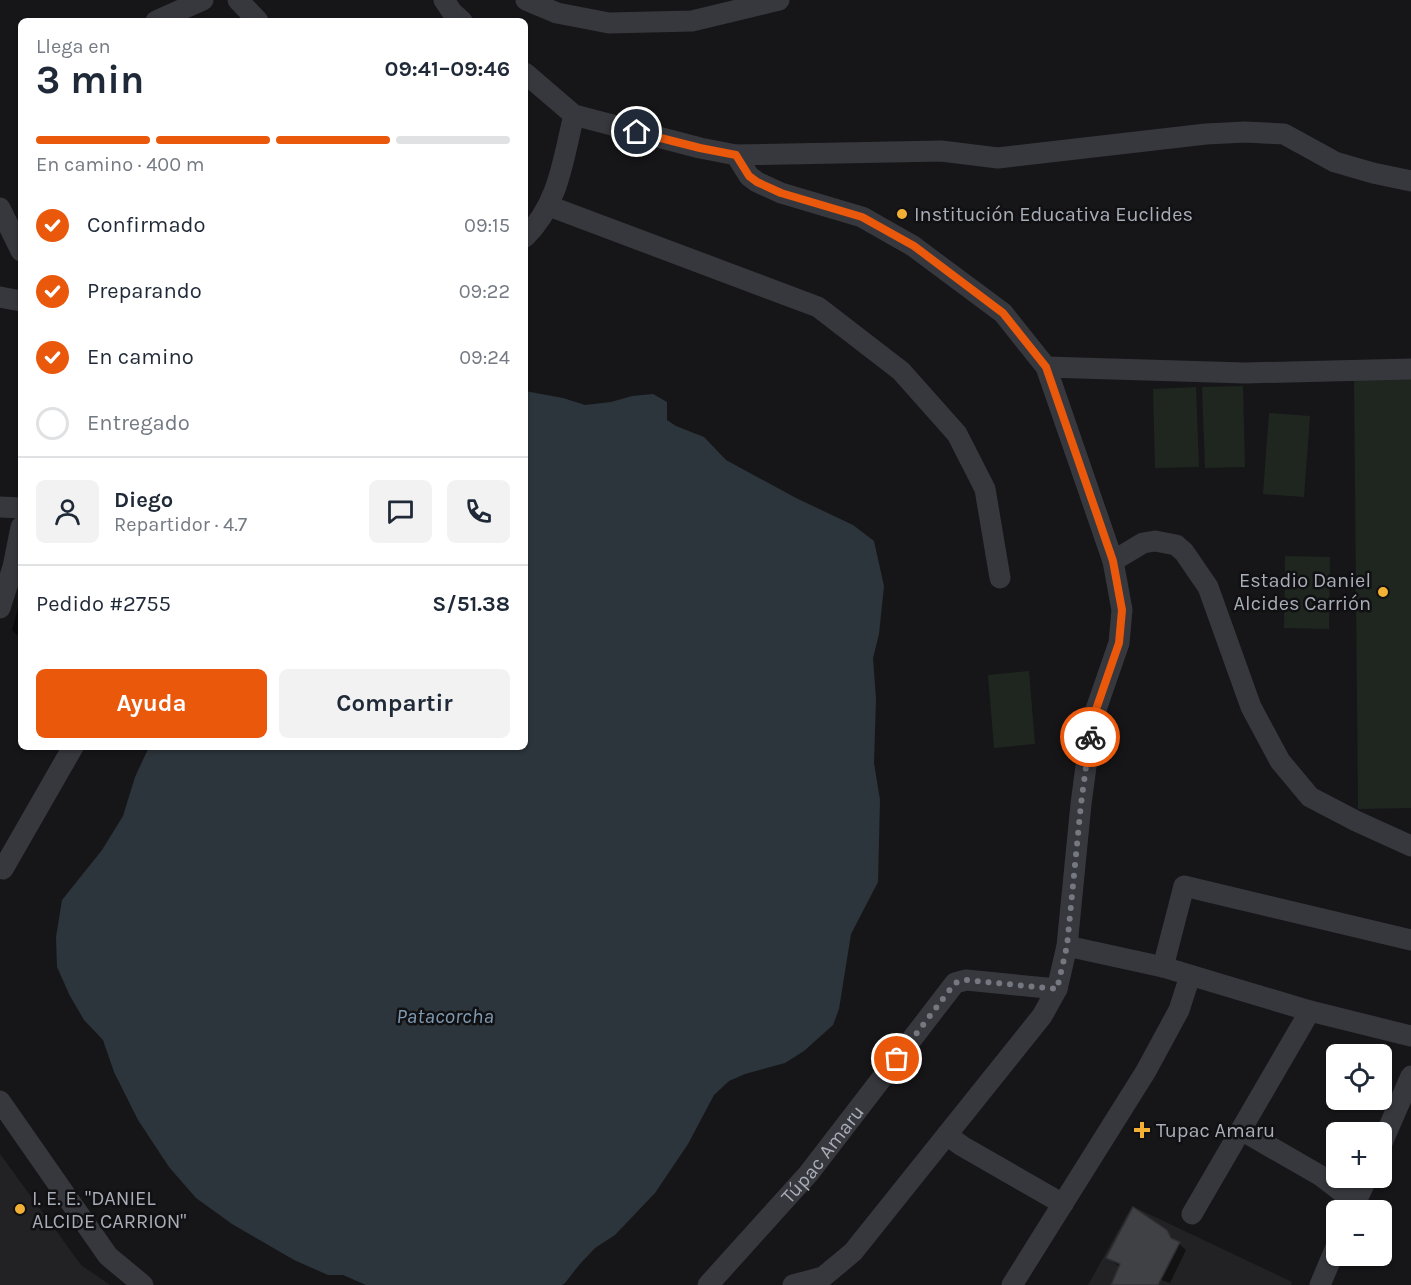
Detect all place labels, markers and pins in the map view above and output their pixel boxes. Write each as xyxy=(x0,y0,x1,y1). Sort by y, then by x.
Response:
pin xyxy=(611,106,662,157)
place label: Institución Educativa Euclides xyxy=(914,203,1193,226)
marker: Institución Educativa Euclides xyxy=(895,207,909,221)
place label: Estadio Daniel Alcides Carrión xyxy=(1234,569,1371,615)
marker: Estadio Daniel Alcides Carrión xyxy=(1376,585,1390,599)
pin xyxy=(871,1033,922,1084)
place label: Tupac Amaru xyxy=(1156,1119,1275,1142)
marker: Tupac Amaru xyxy=(1133,1121,1151,1139)
place label: I. E. E. "DANIEL ALCIDE CARRION" xyxy=(32,1187,186,1233)
marker: I. E. E. "DANIEL ALCIDE CARRION" xyxy=(13,1202,27,1216)

